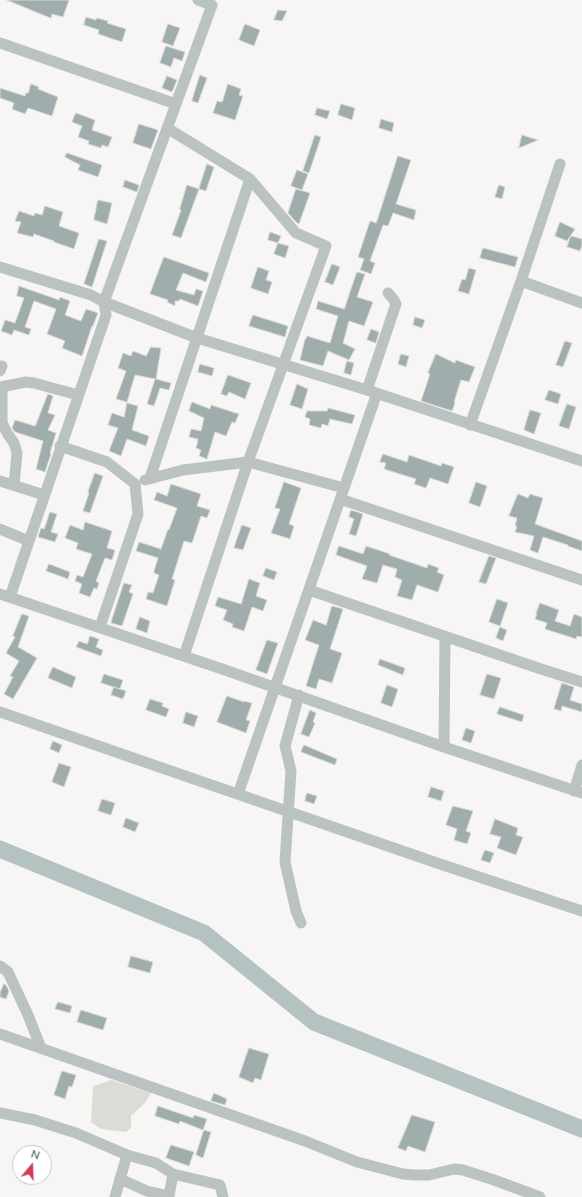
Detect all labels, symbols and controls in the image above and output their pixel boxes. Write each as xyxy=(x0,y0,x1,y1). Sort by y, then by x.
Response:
north arrow xyxy=(12,1145,52,1185)
text: N xyxy=(29,1147,42,1163)

